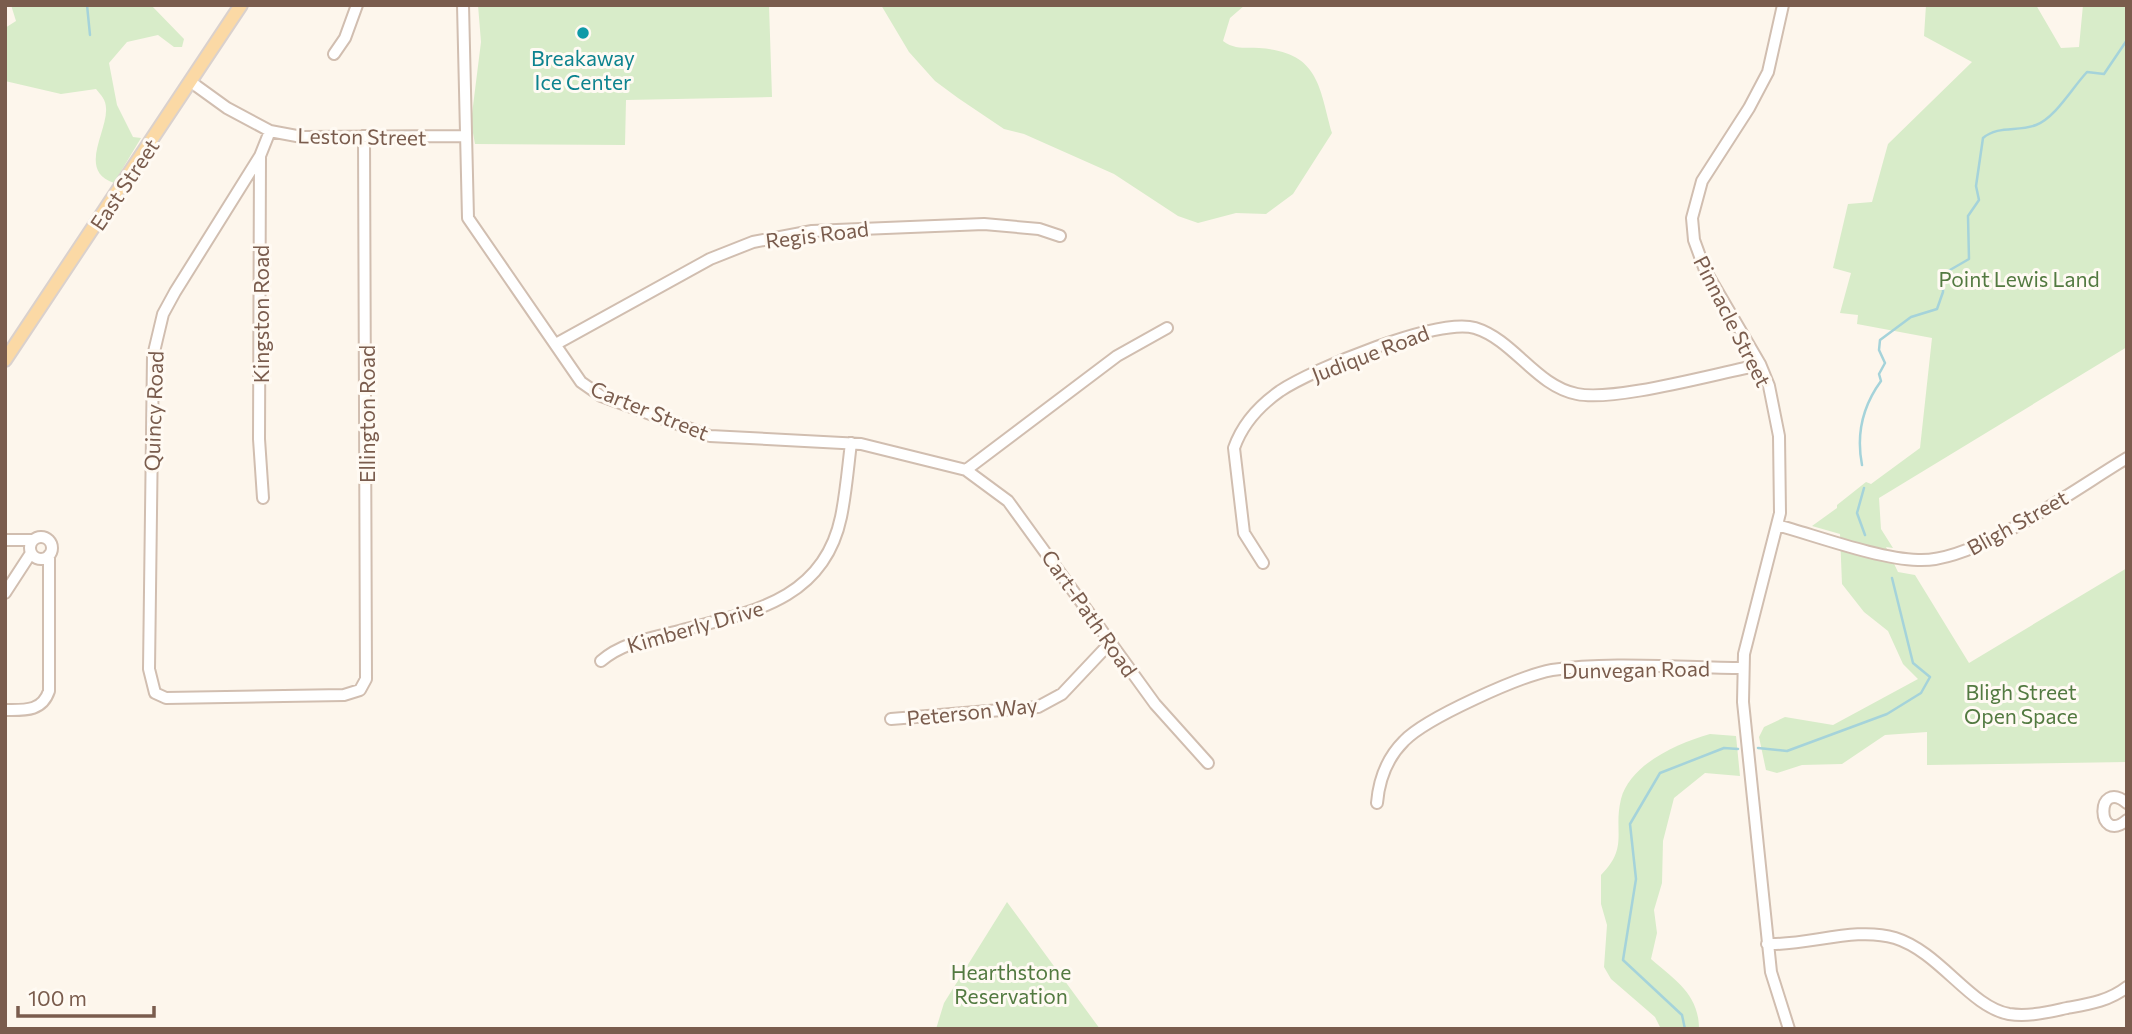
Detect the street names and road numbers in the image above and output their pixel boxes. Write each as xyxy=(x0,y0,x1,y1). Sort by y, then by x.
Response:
street label: Leston Street xyxy=(297,122,427,150)
street label: East Street xyxy=(84,134,164,234)
street label: Regis Road xyxy=(764,215,870,253)
street label: Kingston Road xyxy=(248,245,273,383)
street label: Pinnacle Street xyxy=(1689,251,1777,391)
street label: Judique Road xyxy=(1308,319,1432,387)
street label: Ellington Road xyxy=(354,345,379,483)
street label: Quincy Road xyxy=(138,350,168,472)
street label: Carter Street xyxy=(587,375,713,445)
street label: Bligh Street xyxy=(1962,484,2072,560)
street label: Cart-Path Road xyxy=(1037,545,1143,681)
street label: Kimberly Drive xyxy=(624,595,766,657)
street label: Dunvegan Road xyxy=(1562,655,1710,683)
street label: Peterson Way xyxy=(905,692,1039,730)

